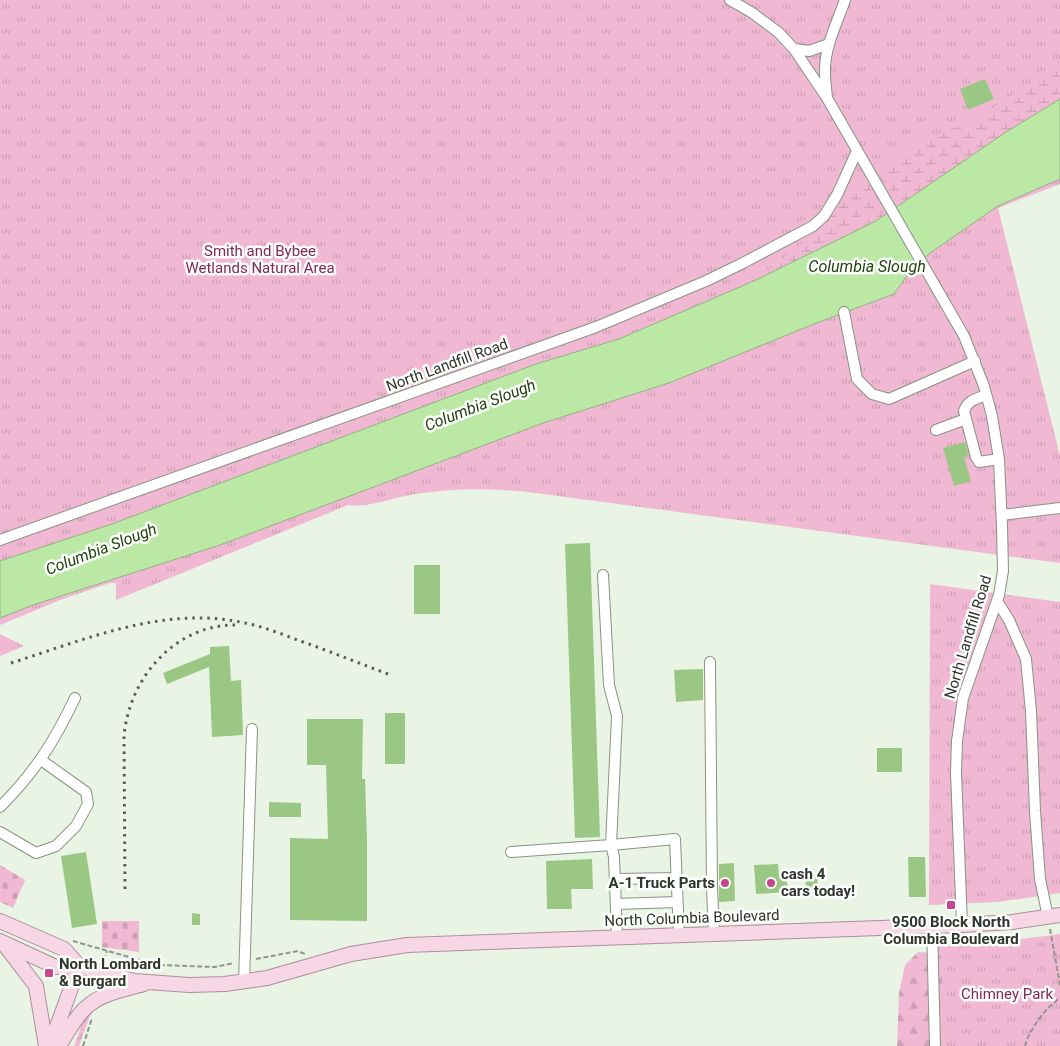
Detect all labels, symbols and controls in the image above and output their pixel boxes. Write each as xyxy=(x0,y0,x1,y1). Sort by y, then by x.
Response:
park label: Smith and Bybee Wetlands Natural Area xyxy=(185,242,335,277)
water label: Columbia Slough xyxy=(808,257,926,276)
street label: North Landfill Road xyxy=(384,335,510,395)
water label: Columbia Slough xyxy=(422,375,538,435)
water label: Columbia Slough xyxy=(43,519,159,579)
street label: North Landfill Road xyxy=(941,573,995,701)
place label: cash 4 cars today! xyxy=(781,865,855,900)
place label: A-1 Truck Parts xyxy=(609,874,715,892)
marker: A-1 Truck Parts xyxy=(719,877,731,889)
marker: cash 4 cars today! xyxy=(765,877,777,889)
marker: 9500 Block North Columbia Boulevard xyxy=(945,899,957,911)
street label: North Columbia Boulevard xyxy=(604,906,780,930)
place label: 9500 Block North Columbia Boulevard xyxy=(883,913,1019,948)
place label: North Lombard & Burgard xyxy=(59,955,161,990)
marker: North Lombard & Burgard xyxy=(43,967,55,979)
park label: Chimney Park xyxy=(961,985,1053,1003)

